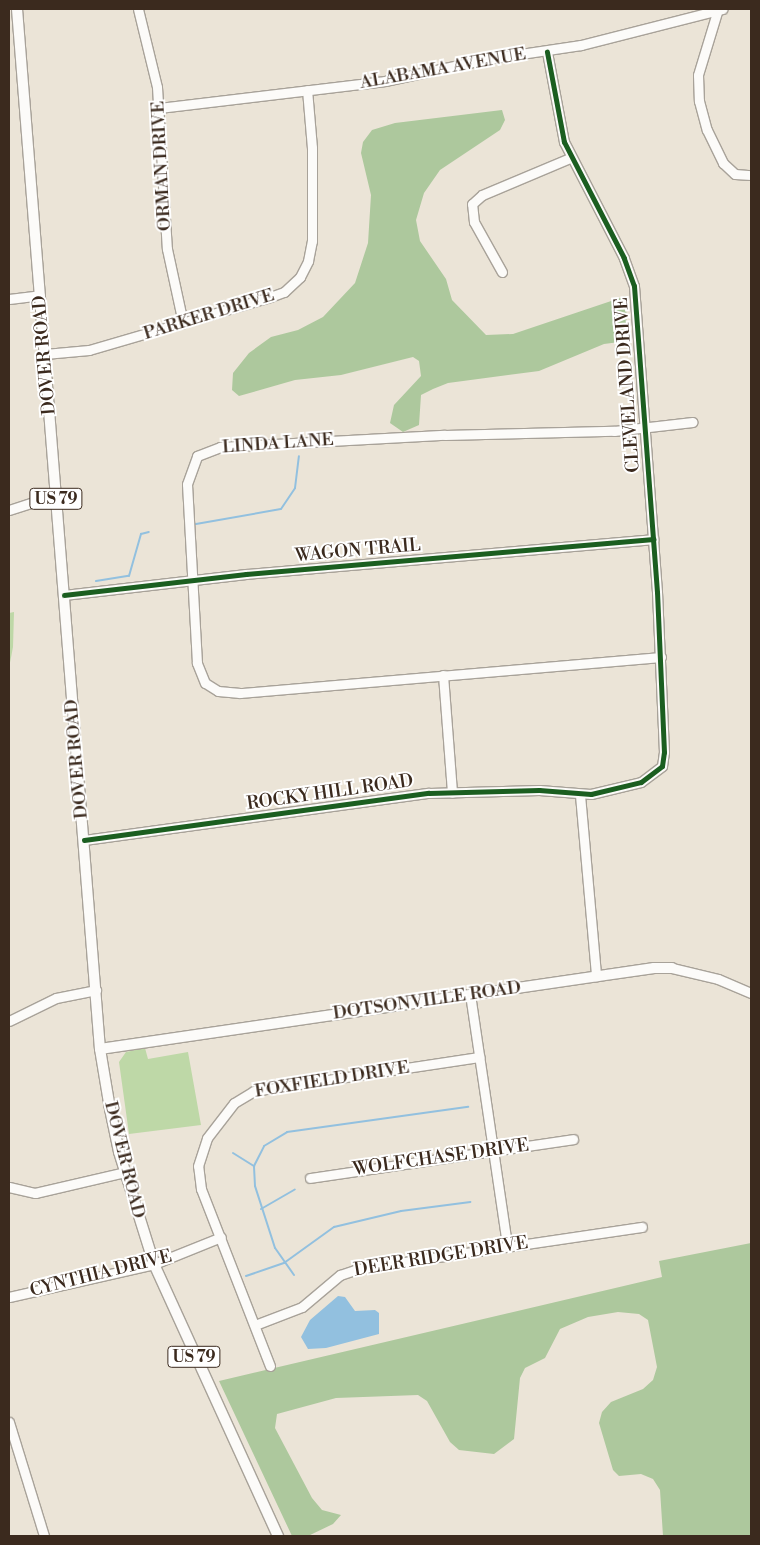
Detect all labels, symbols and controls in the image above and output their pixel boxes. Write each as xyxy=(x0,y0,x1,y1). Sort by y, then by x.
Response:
street label: ALABAMA AVENUE xyxy=(358,44,528,94)
street label: ORMAN DRIVE xyxy=(148,100,176,232)
street label: PARKER DRIVE xyxy=(141,285,277,345)
street label: DOVER ROAD xyxy=(29,294,61,416)
street label: CLEVELAND DRIVE xyxy=(611,297,645,473)
street label: LINDA LANE xyxy=(221,429,335,459)
road number: US 79 xyxy=(28,486,84,512)
street label: WAGON TRAIL xyxy=(294,535,422,567)
street label: DOVER ROAD xyxy=(61,698,93,820)
street label: ROCKY HILL ROAD xyxy=(245,771,415,815)
street label: DOTSONVILLE ROAD xyxy=(332,977,522,1025)
street label: FOXFIELD DRIVE xyxy=(253,1057,411,1103)
street label: DOVER ROAD xyxy=(99,1099,149,1221)
street label: WOLFCHASE DRIVE xyxy=(352,1135,530,1181)
street label: DEER RIDGE DRIVE xyxy=(352,1233,530,1281)
street label: CYNTHIA DRIVE xyxy=(28,1246,174,1302)
road number: US 79 xyxy=(166,1344,222,1370)

